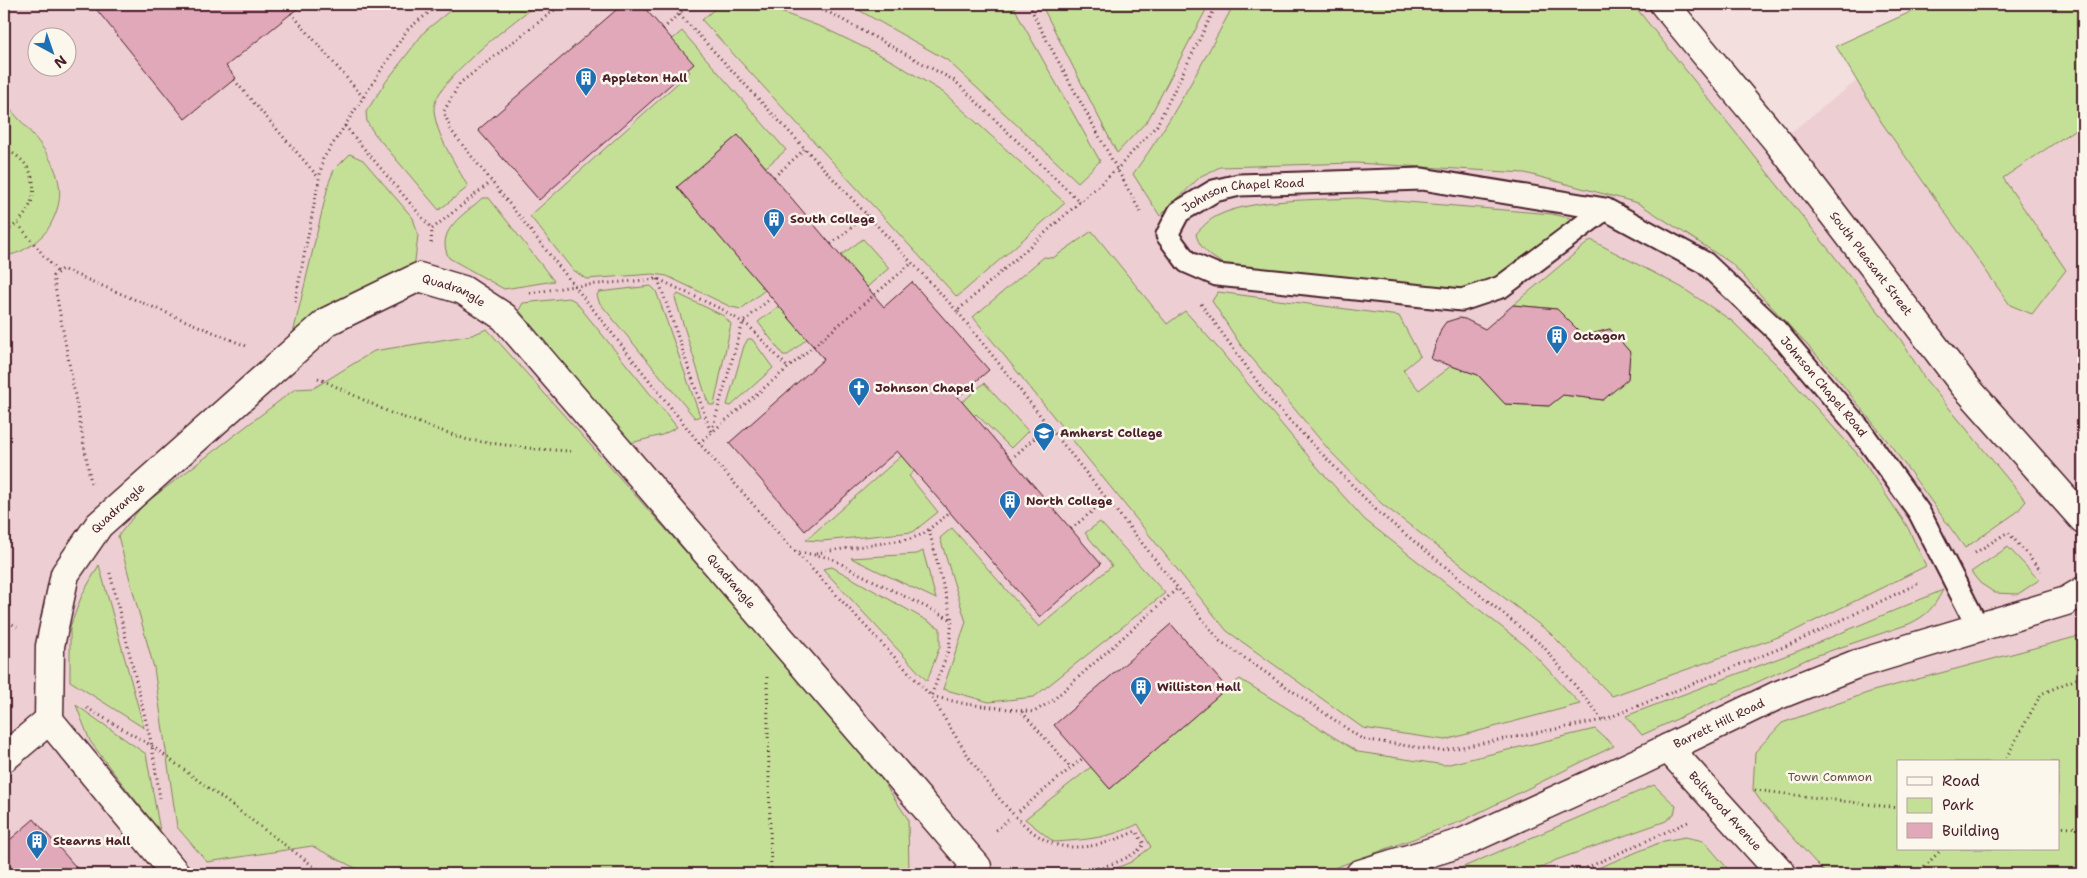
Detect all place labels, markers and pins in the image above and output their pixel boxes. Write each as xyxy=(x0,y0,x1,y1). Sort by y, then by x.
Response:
building icon: Appleton Hall xyxy=(574,66,598,97)
place label: Appleton Hall xyxy=(602,70,687,86)
building icon: South College xyxy=(762,207,786,238)
place label: South College xyxy=(790,211,875,227)
building icon: Octagon xyxy=(1545,324,1569,355)
place label: Octagon xyxy=(1573,328,1626,344)
church icon: Johnson Chapel xyxy=(847,376,871,407)
place label: Johnson Chapel xyxy=(875,380,975,396)
school or university icon: Amherst College xyxy=(1032,421,1056,452)
place label: Amherst College xyxy=(1060,425,1163,441)
building icon: North College xyxy=(998,489,1022,520)
place label: North College xyxy=(1026,493,1113,509)
building icon: Williston Hall xyxy=(1129,675,1153,706)
place label: Williston Hall xyxy=(1157,679,1241,695)
building icon: Stearns Hall xyxy=(25,829,49,860)
place label: Stearns Hall xyxy=(53,833,130,849)

